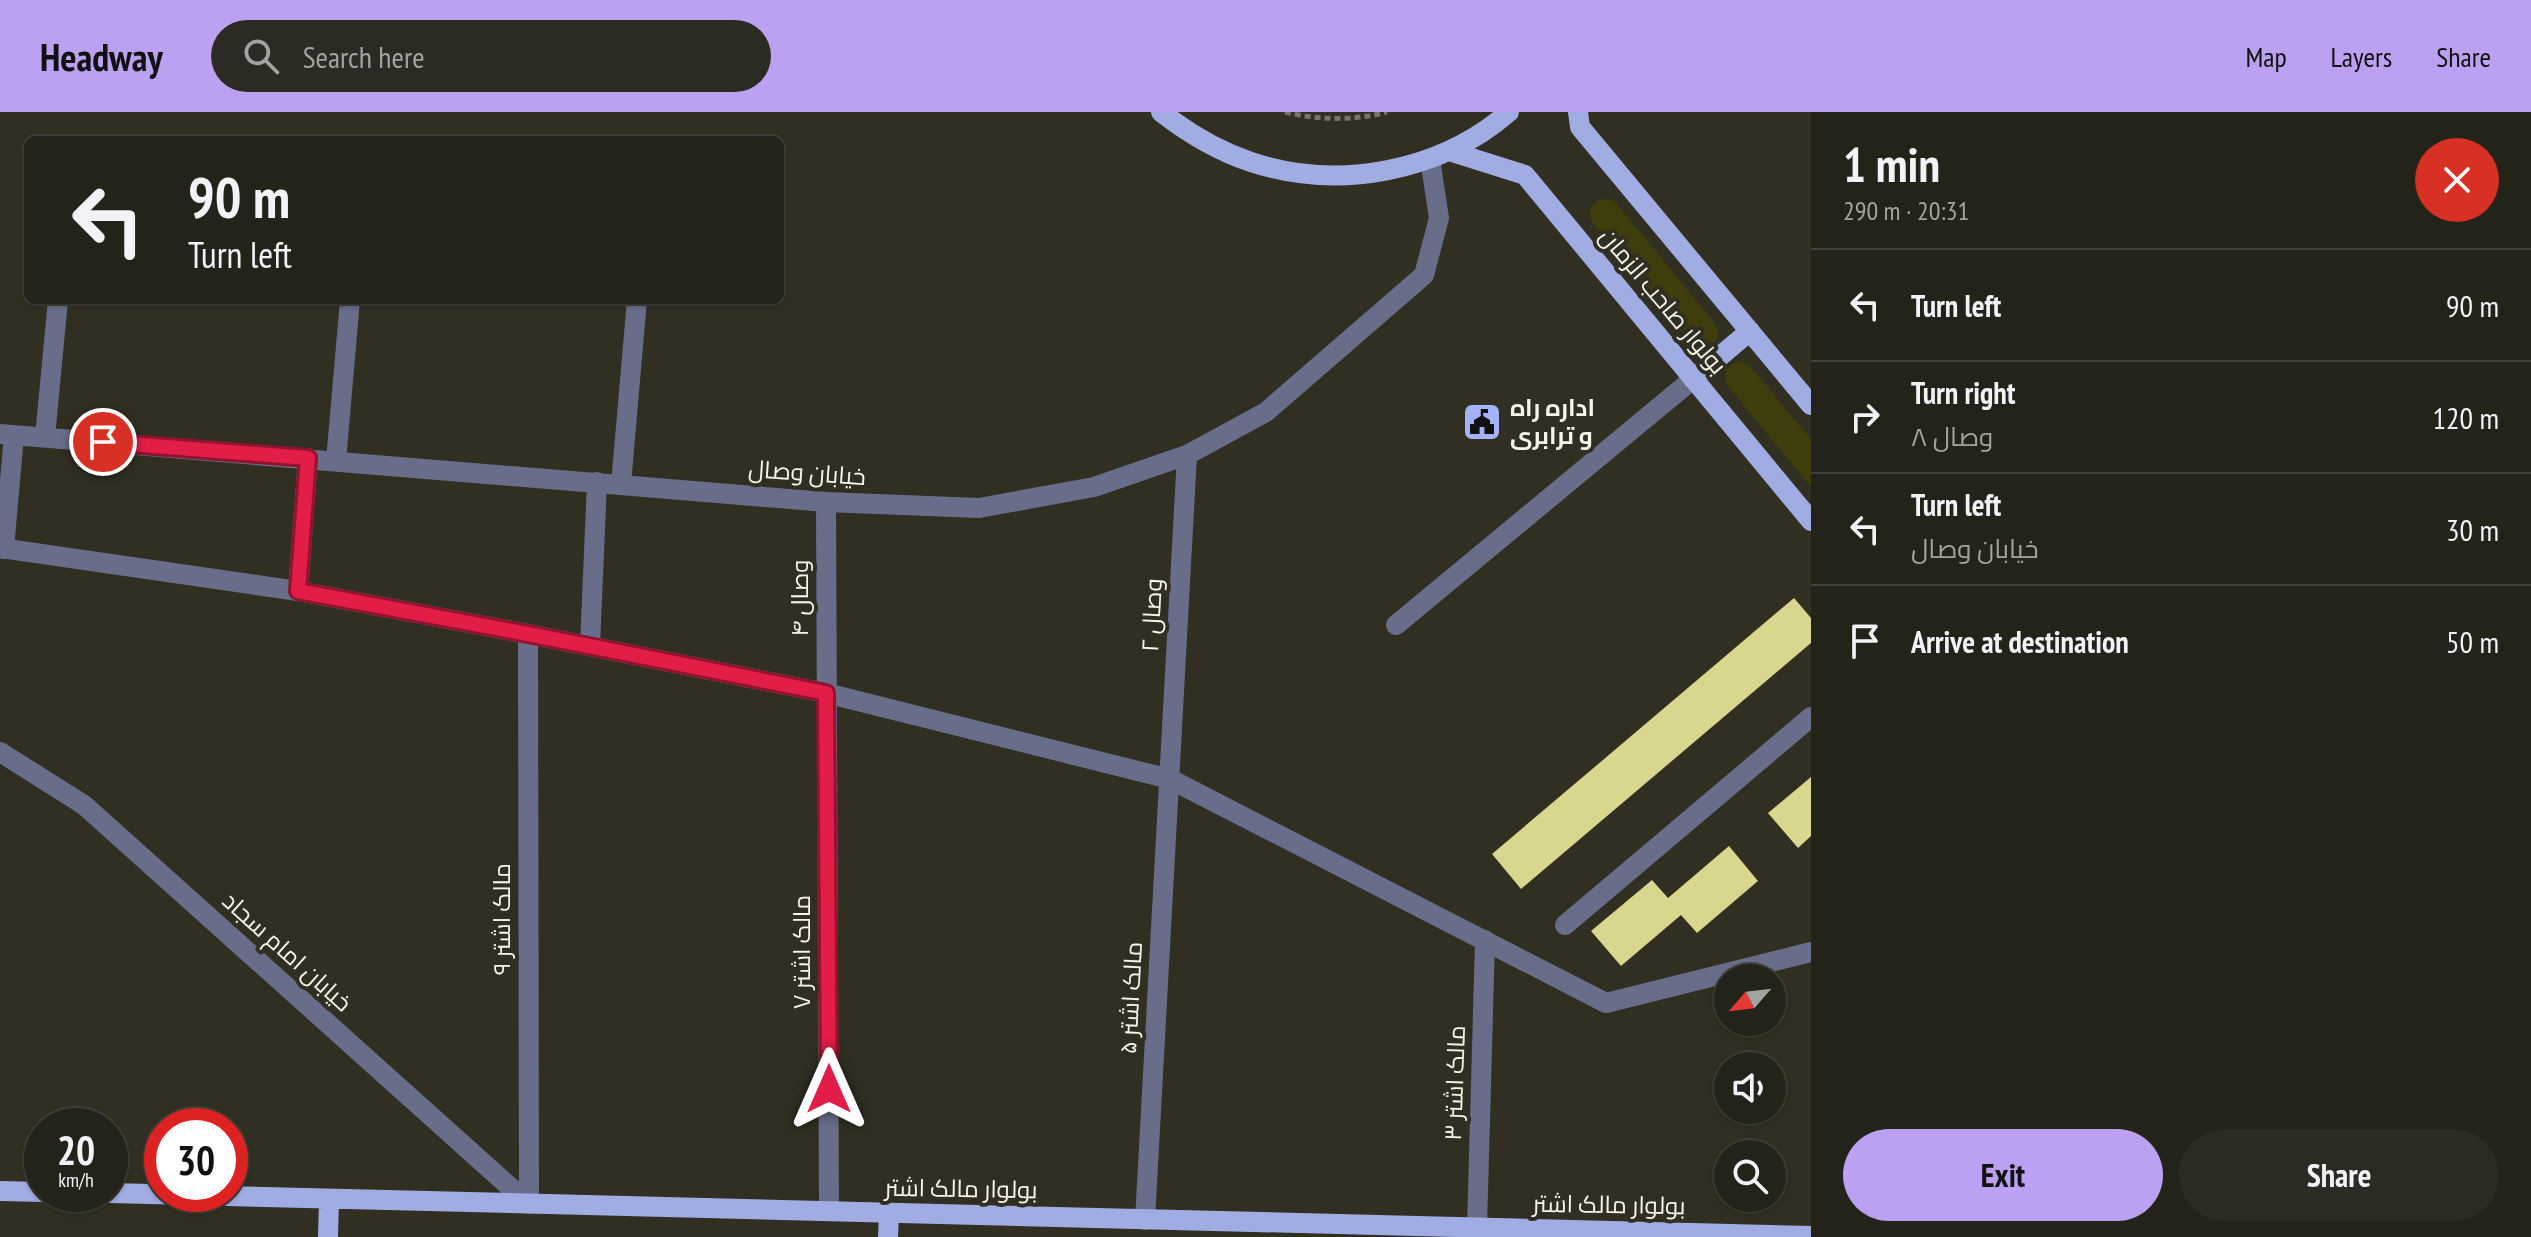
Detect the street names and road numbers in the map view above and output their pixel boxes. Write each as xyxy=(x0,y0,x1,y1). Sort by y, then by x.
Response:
street label: بولوار صاحب الزمان xyxy=(1593,221,1734,380)
street label: خیابان وصال xyxy=(747,453,867,492)
street label: وصال ۴ xyxy=(784,560,815,636)
street label: وصال ۲ xyxy=(1134,577,1169,653)
street label: مالک اشتر ۹ xyxy=(486,863,517,975)
street label: خیابان امام سجاد xyxy=(215,885,359,1019)
street label: مالک اشتر ۷ xyxy=(786,895,817,1009)
street label: مالک اشتر ۵ xyxy=(1112,941,1149,1055)
street label: مالک اشتر ۳ xyxy=(1437,1025,1472,1141)
street label: بولوار مالک اشتر xyxy=(882,1172,1038,1205)
street label: بولوار مالک اشتر xyxy=(1530,1188,1686,1221)

